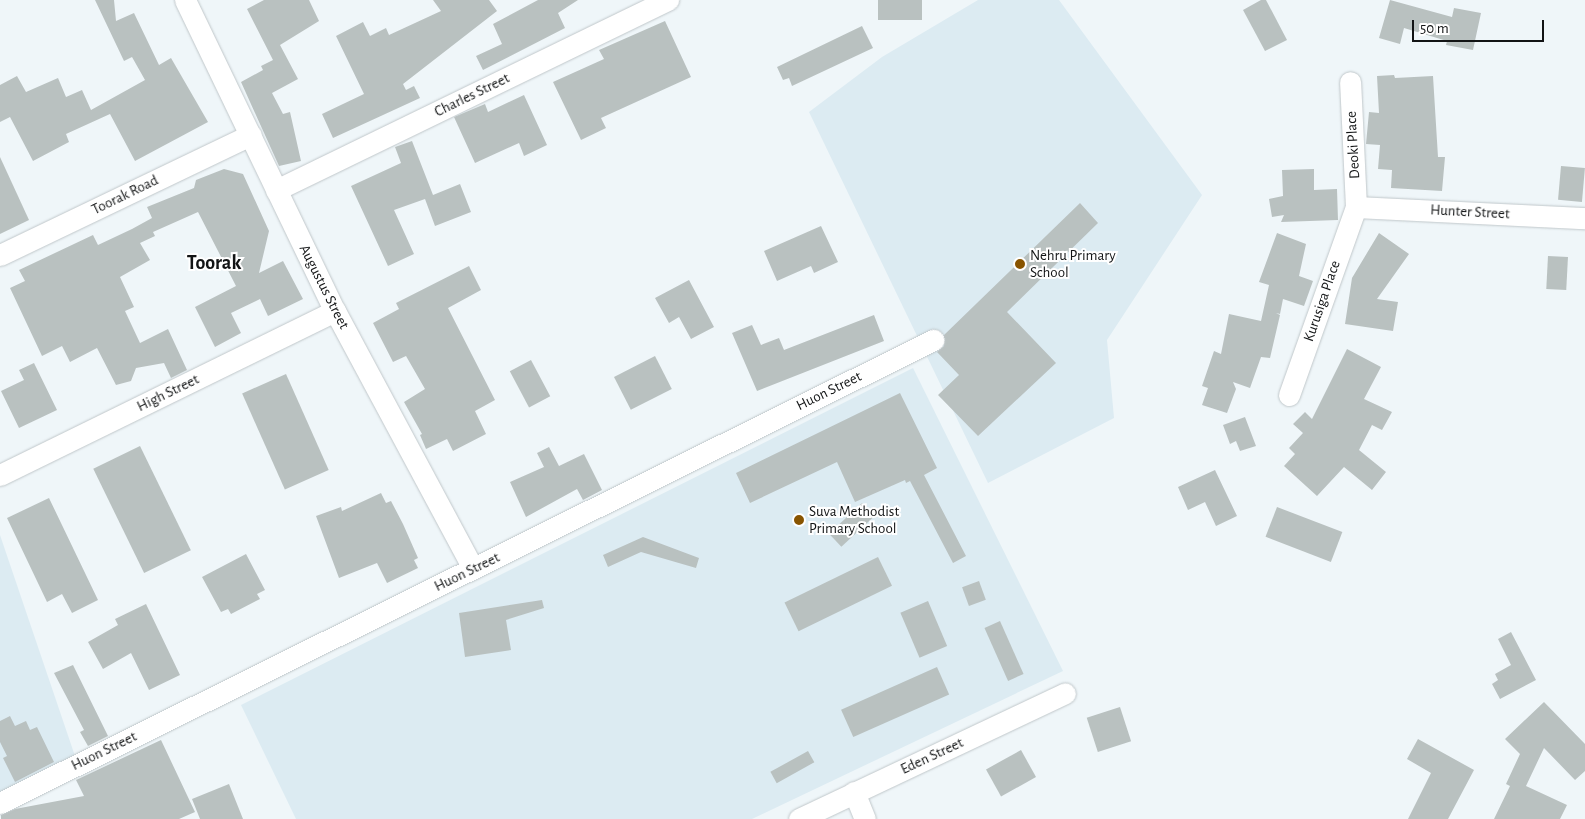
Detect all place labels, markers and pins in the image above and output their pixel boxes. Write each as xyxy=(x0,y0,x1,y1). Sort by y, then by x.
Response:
place label: Nehru Primary School xyxy=(1030,246,1116,281)
marker: Nehru Primary School xyxy=(1014,258,1026,270)
place label: Suva Methodist Primary School xyxy=(809,502,899,537)
marker: Suva Methodist Primary School xyxy=(793,514,805,526)

